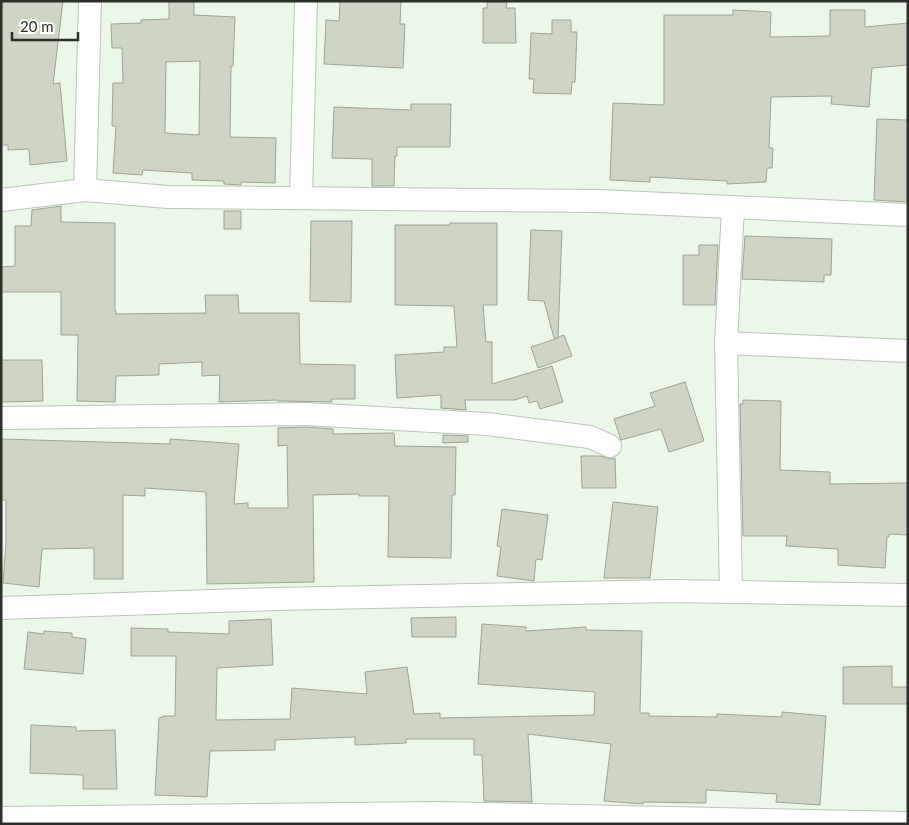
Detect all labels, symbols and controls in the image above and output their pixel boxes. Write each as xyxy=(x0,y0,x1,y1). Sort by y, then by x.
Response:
scale bar xyxy=(12,10,79,42)
text: 20 m xyxy=(20,17,54,35)

